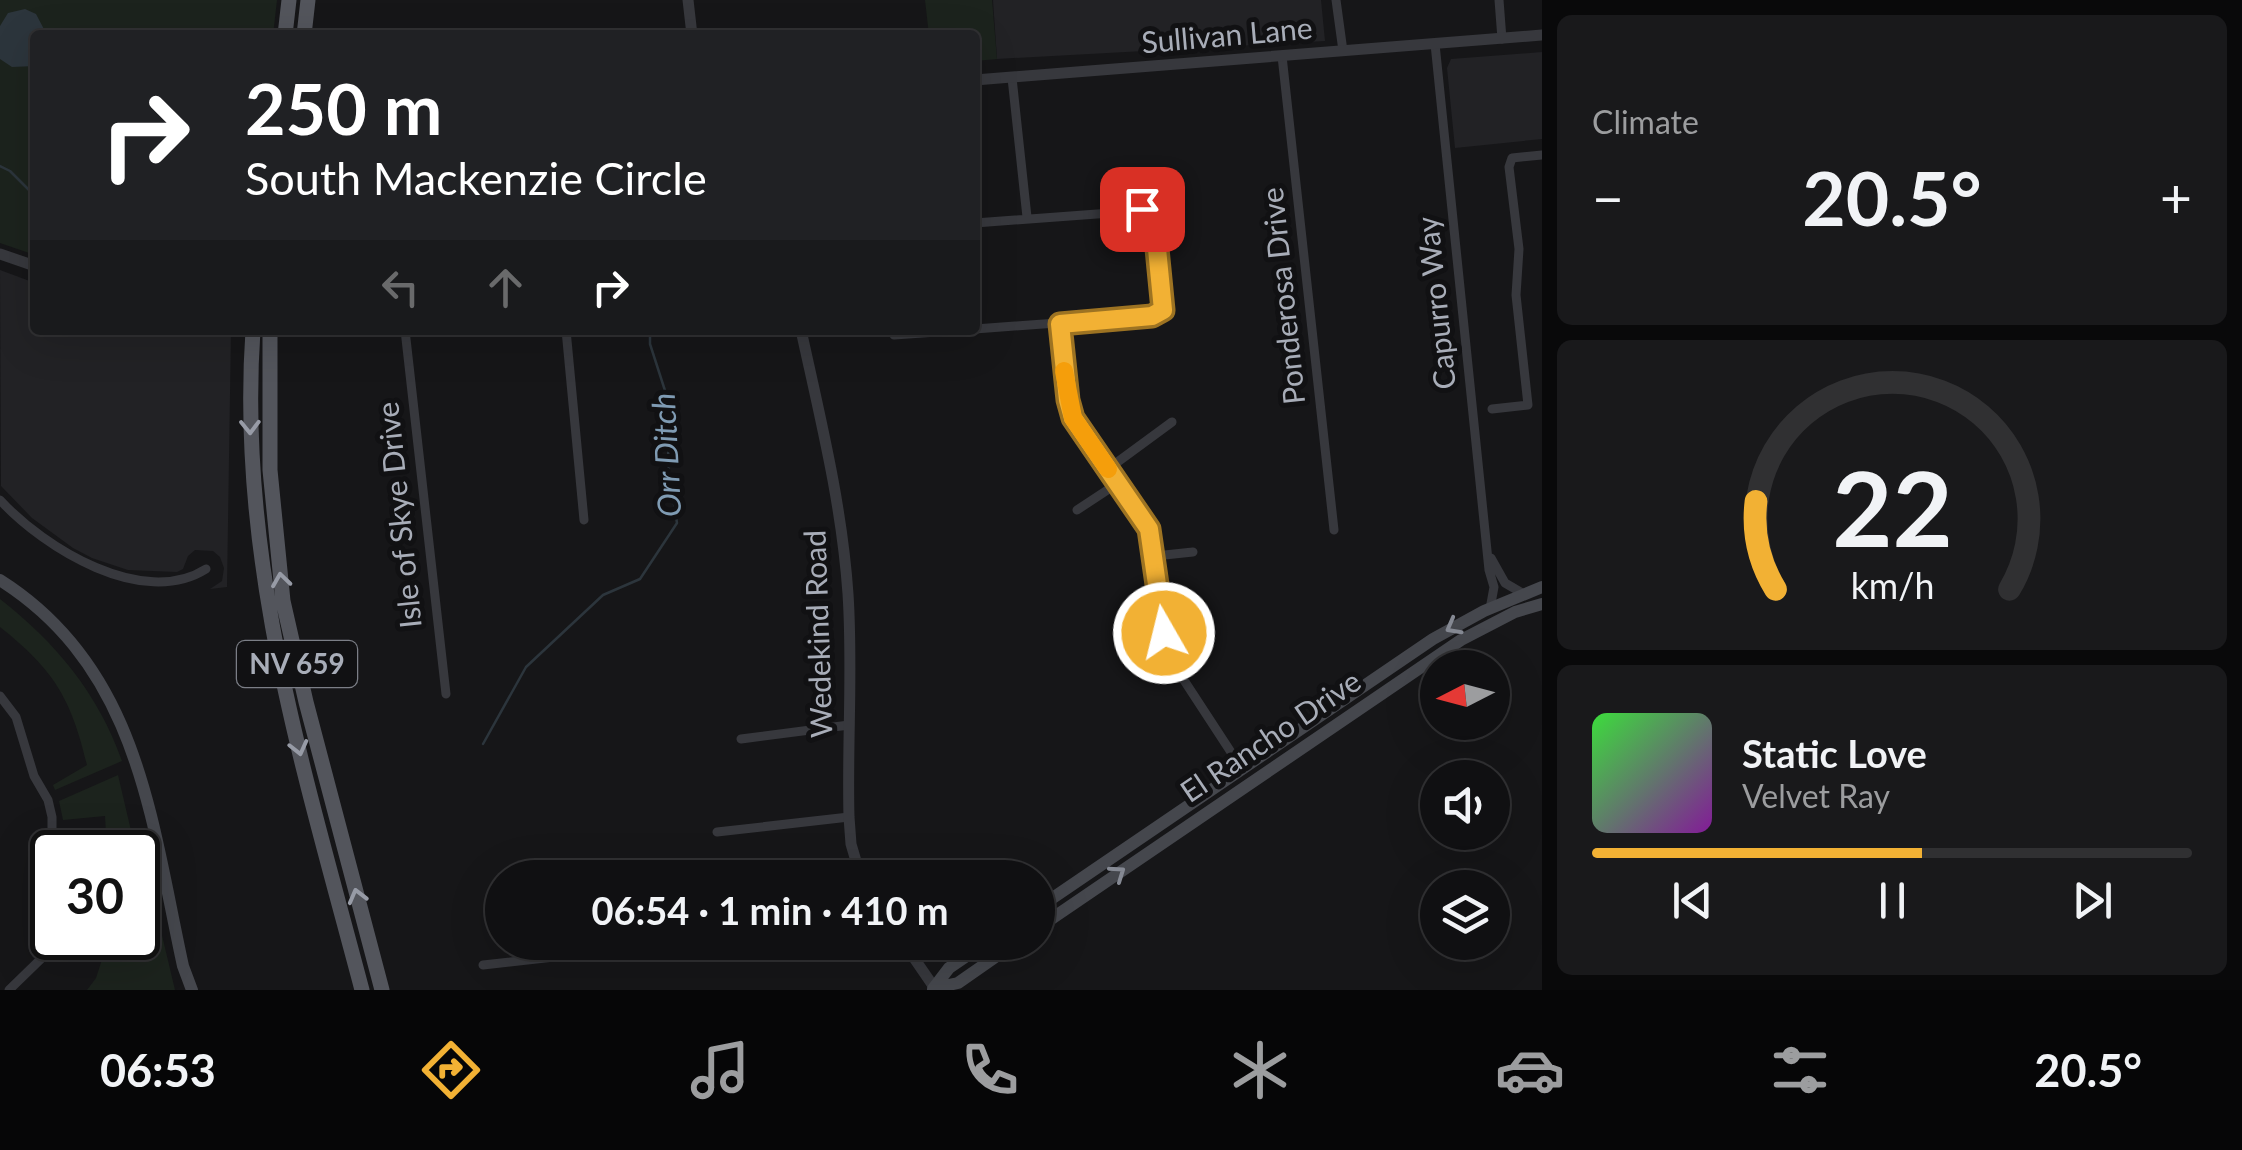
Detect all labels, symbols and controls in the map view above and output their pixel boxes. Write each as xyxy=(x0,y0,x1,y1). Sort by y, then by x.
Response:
street label: Sullivan Lane xyxy=(1140,9,1314,59)
text: 250 m xyxy=(245,66,442,150)
icon: right xyxy=(80,70,210,200)
text: Climate xyxy=(1592,102,1699,141)
text: South Mackenzie Circle xyxy=(245,151,707,205)
text: 20.5° xyxy=(1802,152,1982,242)
text: − xyxy=(1592,164,1624,230)
text: + xyxy=(2160,164,2192,230)
pin xyxy=(1100,167,1185,252)
icon: arrive xyxy=(1115,182,1170,237)
street label: Ponderosa Drive xyxy=(1253,186,1311,407)
street label: Capurro Way xyxy=(1408,215,1462,391)
icon: left xyxy=(373,260,428,315)
icon: ahead xyxy=(478,260,533,315)
icon: right xyxy=(583,260,638,315)
water label: Orr Ditch xyxy=(643,392,688,518)
street label: Isle of Skye Drive xyxy=(368,400,428,630)
one-way arrow xyxy=(240,420,261,436)
text: 22 xyxy=(1832,444,1952,569)
street label: Wedekind Road xyxy=(795,529,839,739)
text: km/h xyxy=(1850,564,1934,607)
one-way arrow xyxy=(271,572,292,588)
position arrow xyxy=(1112,581,1216,685)
one-way arrow xyxy=(1446,615,1464,635)
road number: NV 659 xyxy=(237,641,357,687)
north arrow xyxy=(1420,650,1510,740)
map controls xyxy=(1420,650,1510,960)
street label: El Rancho Drive xyxy=(1173,662,1367,809)
text: Static Love xyxy=(1742,730,1927,776)
one-way arrow xyxy=(287,739,308,756)
button: sound xyxy=(1420,760,1510,850)
text: Velvet Ray xyxy=(1742,776,1890,815)
speed limit sign: 30 xyxy=(30,830,160,960)
one-way arrow xyxy=(1106,867,1125,885)
button: layers xyxy=(1420,870,1510,960)
icon: previous xyxy=(1665,873,1720,928)
icon: pause xyxy=(1865,873,1920,928)
icon: next xyxy=(2065,873,2120,928)
text: 06:54 · 1 min · 410 m xyxy=(591,887,949,933)
one-way arrow xyxy=(348,888,369,905)
icon: directions xyxy=(416,1035,486,1105)
icon: music xyxy=(685,1035,755,1105)
icon: phone xyxy=(955,1035,1025,1105)
icon: climate xyxy=(1225,1035,1295,1105)
icon: car xyxy=(1495,1035,1565,1105)
icon: filters xyxy=(1765,1035,1835,1105)
text: 06:53 xyxy=(100,1043,216,1097)
text: 20.5° xyxy=(2034,1043,2142,1097)

